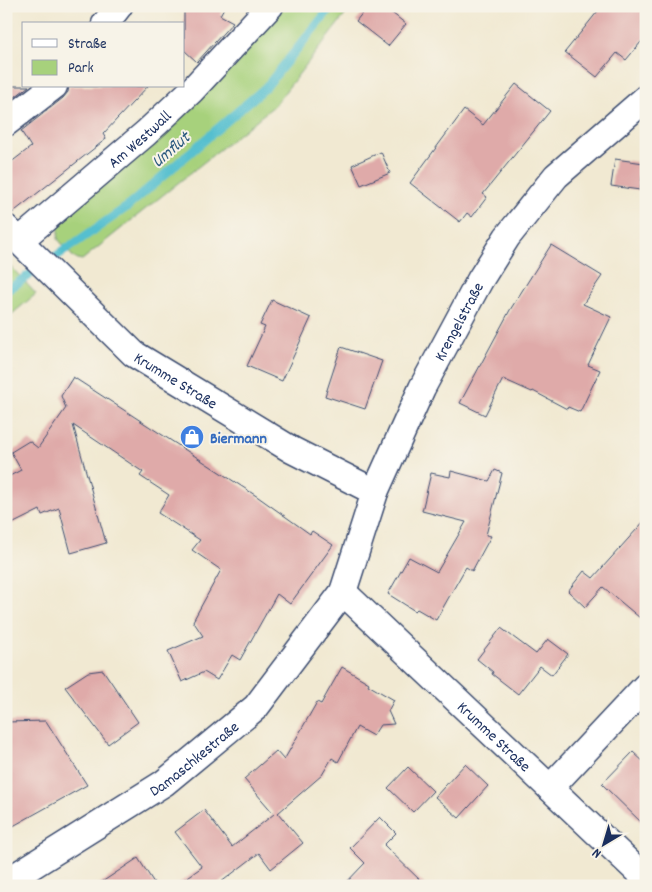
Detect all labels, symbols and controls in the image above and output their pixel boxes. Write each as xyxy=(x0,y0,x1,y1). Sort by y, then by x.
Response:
legend xyxy=(22,22,185,88)
text: Straße xyxy=(68,34,107,56)
text: Park xyxy=(68,58,94,80)
street label: Am Westwall xyxy=(104,106,178,174)
water label: Umflut xyxy=(147,125,198,175)
street label: Krengelstraße xyxy=(430,279,491,366)
street label: Krumme Straße xyxy=(129,348,221,416)
shop icon: Biermann xyxy=(179,424,205,450)
place label: Biermann xyxy=(210,428,267,451)
street label: Krumme Straße xyxy=(451,697,535,778)
street label: Damaschkestraße xyxy=(146,717,245,803)
north arrow xyxy=(580,820,630,870)
text: N xyxy=(588,843,606,863)

